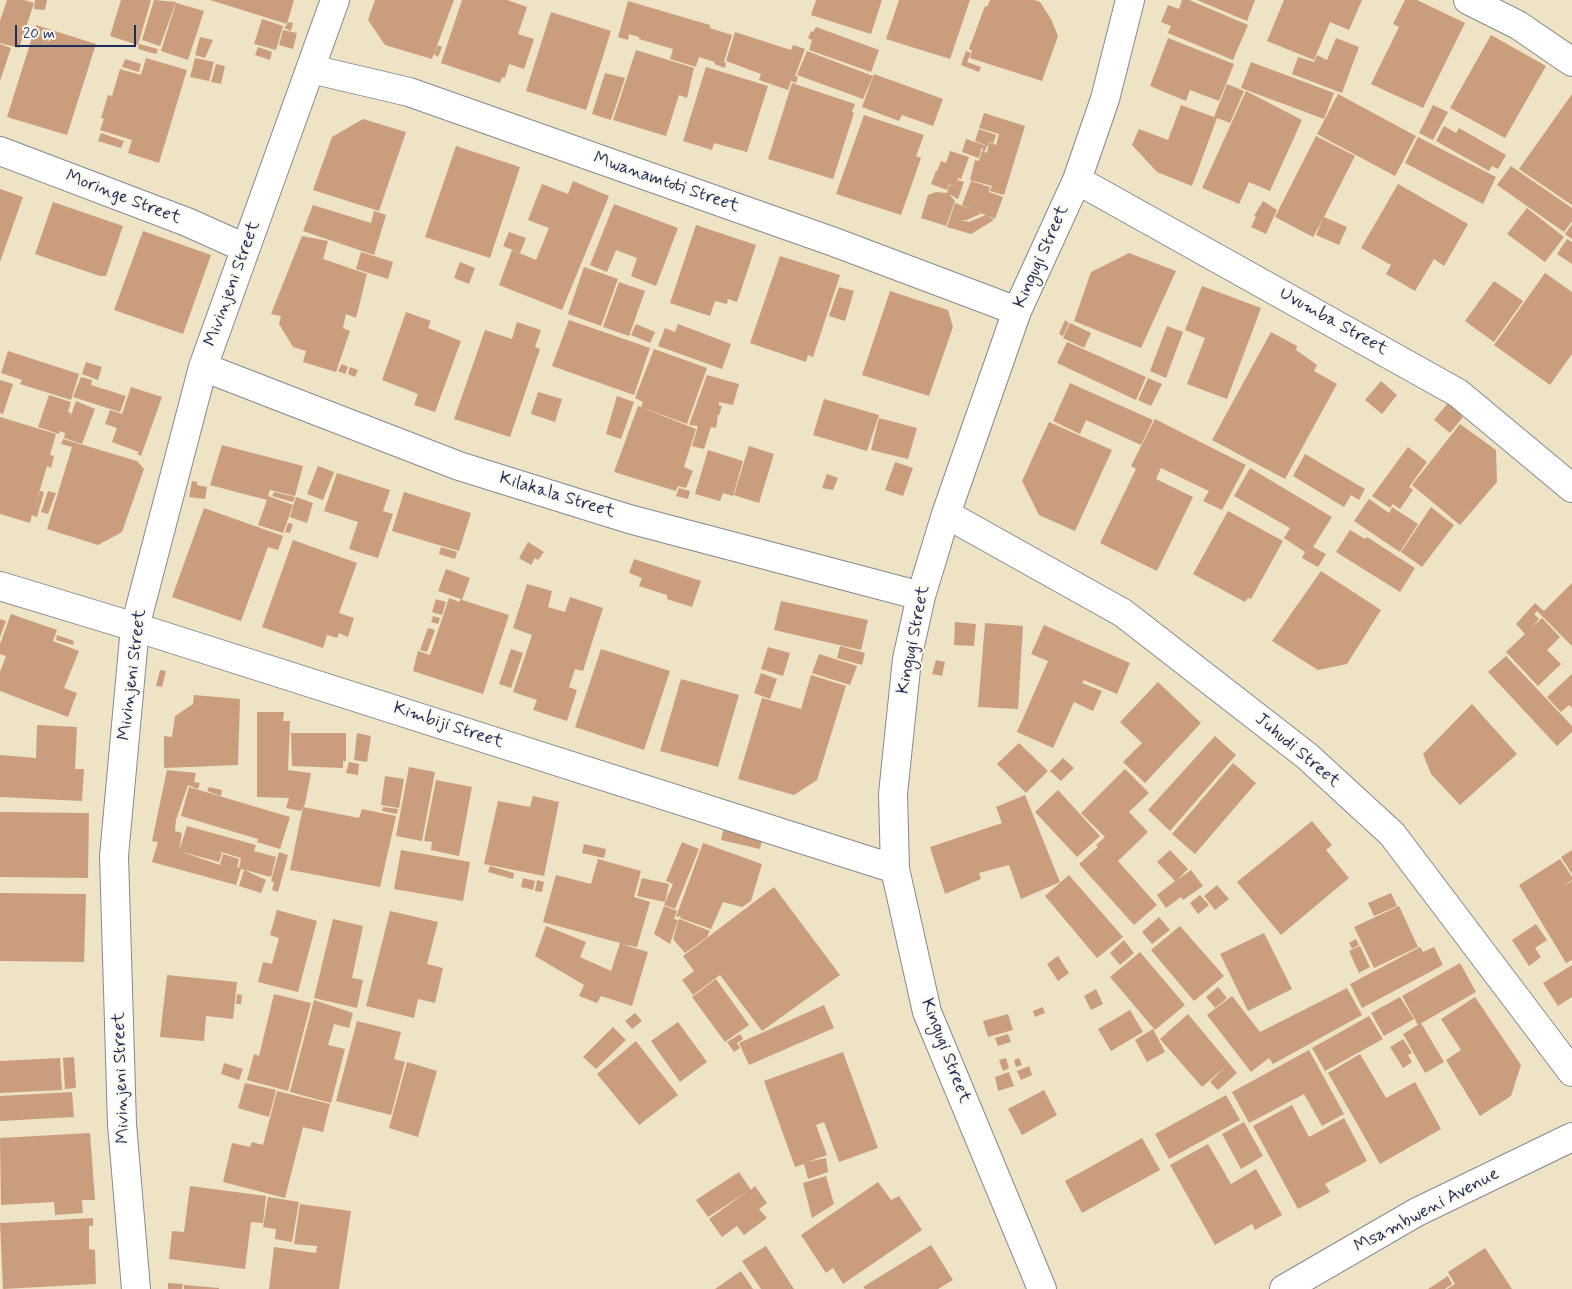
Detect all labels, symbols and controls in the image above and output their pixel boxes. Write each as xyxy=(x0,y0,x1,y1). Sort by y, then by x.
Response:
scale bar xyxy=(18,15,139,47)
text: 20 m xyxy=(23,24,55,44)
street label: Mwanamtoti Street xyxy=(590,148,742,218)
street label: Moringe Street xyxy=(62,166,184,230)
street label: Kingugi Street xyxy=(1010,202,1074,312)
street label: Mivinjeni Street xyxy=(200,218,266,350)
street label: Uvumba Street xyxy=(1275,283,1391,361)
street label: Kilakala Street xyxy=(497,468,617,524)
street label: Kingugi Street xyxy=(893,584,935,696)
street label: Mivinjeni Street xyxy=(114,608,152,742)
street label: Kimbiji Street xyxy=(390,698,506,754)
street label: Juhudi Street xyxy=(1250,709,1344,793)
street label: Kingugi Street xyxy=(915,996,975,1106)
street label: Mivinjeni Street xyxy=(109,1012,135,1144)
street label: Msambweni Avenue xyxy=(1351,1164,1503,1258)

